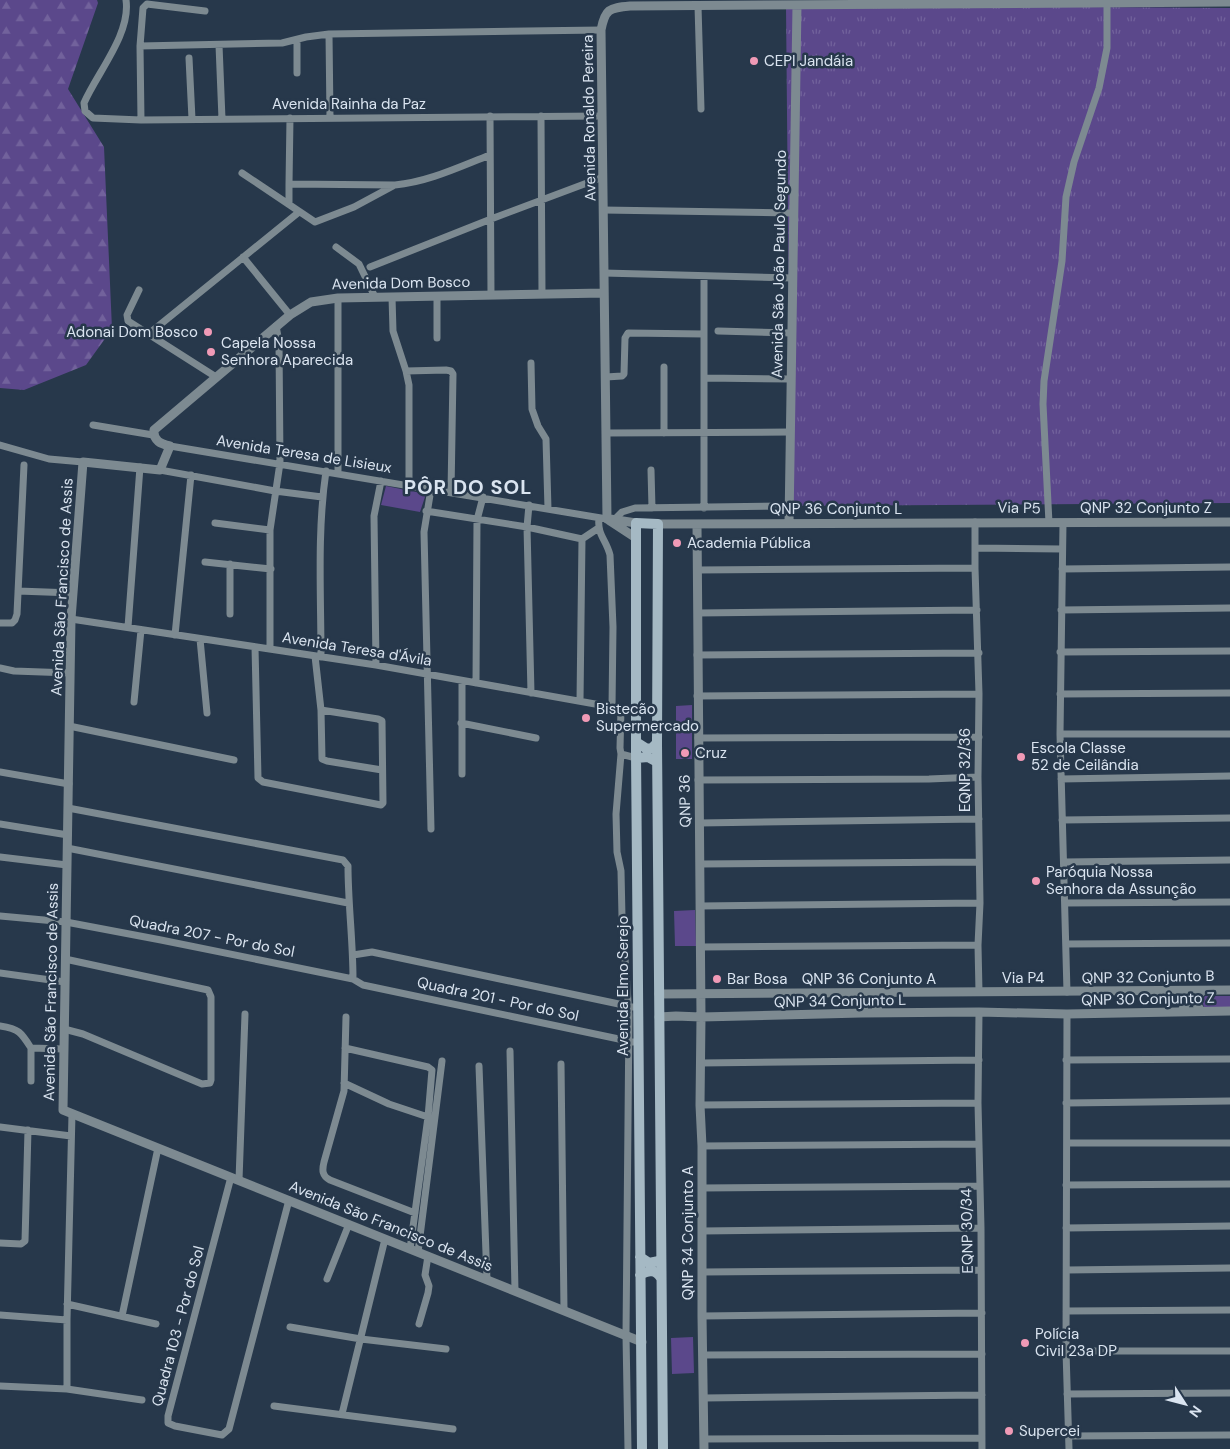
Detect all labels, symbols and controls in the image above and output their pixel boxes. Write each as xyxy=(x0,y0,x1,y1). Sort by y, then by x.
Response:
street label: Avenida Ronaldo Pereira xyxy=(578,35,600,201)
place label: CEPI Jandáia xyxy=(764,51,853,71)
marker: CEPI Jandáia xyxy=(748,55,760,67)
street label: Avenida Rainha da Paz xyxy=(272,94,426,114)
street label: Avenida São João Paulo Segundo xyxy=(767,149,791,378)
street label: Avenida Dom Bosco xyxy=(332,272,471,294)
place label: Adonai Dom Bosco xyxy=(66,322,198,342)
marker: Adonai Dom Bosco xyxy=(202,326,214,338)
place label: Capela Nossa Senhora Aparecida xyxy=(221,333,353,370)
marker: Capela Nossa Senhora Aparecida xyxy=(205,346,217,358)
street label: Avenida Teresa de Lisieux xyxy=(215,430,394,478)
district label: PÔR DO SOL xyxy=(404,474,532,500)
street label: Avenida São Francisco de Assis xyxy=(46,477,78,697)
street label: Via P5 xyxy=(997,498,1041,518)
street label: QNP 32 Conjunto Z xyxy=(1080,498,1212,518)
street label: QNP 36 Conjunto L xyxy=(770,499,902,519)
place label: Academia Pública xyxy=(687,533,811,553)
marker: Academia Pública xyxy=(671,537,683,549)
street label: Avenida Teresa d'Ávila xyxy=(281,627,433,671)
place label: Bistecão Supermercado xyxy=(596,699,699,736)
marker: Bistecão Supermercado xyxy=(580,712,592,724)
street label: EQNP 32/36 xyxy=(955,728,975,812)
place label: Escola Classe 52 de Ceilândia xyxy=(1031,738,1139,775)
place label: Cruz xyxy=(695,743,727,763)
marker: Cruz xyxy=(679,747,691,759)
marker: Escola Classe 52 de Ceilândia xyxy=(1015,751,1027,763)
street label: QNP 36 xyxy=(675,774,695,828)
place label: Paróquia Nossa Senhora da Assunção xyxy=(1046,862,1197,899)
marker: Paróquia Nossa Senhora da Assunção xyxy=(1030,875,1042,887)
street label: Avenida São Francisco de Assis xyxy=(39,883,63,1101)
street label: Quadra 207 - Por do Sol xyxy=(128,910,296,962)
street label: Avenida Elmo Serejo xyxy=(613,916,633,1056)
street label: QNP 32 Conjunto B xyxy=(1081,966,1215,988)
street label: Via P4 xyxy=(1002,968,1044,988)
place label: Bar Bosa xyxy=(727,969,787,989)
street label: QNP 36 Conjunto A xyxy=(802,969,936,989)
street label: Quadra 201 - Por do Sol xyxy=(415,972,581,1026)
marker: Bar Bosa xyxy=(711,973,723,985)
street label: QNP 30 Conjunto Z xyxy=(1081,988,1215,1010)
street label: QNP 34 Conjunto L xyxy=(774,990,906,1012)
street label: QNP 34 Conjunto A xyxy=(678,1166,698,1300)
street label: Avenida São Francisco de Assis xyxy=(286,1176,496,1276)
street label: EQNP 30/34 xyxy=(956,1188,978,1274)
street label: Quadra 103 - Por do Sol xyxy=(147,1244,209,1408)
place label: Polícia Civil 23a DP xyxy=(1035,1324,1117,1361)
marker: Polícia Civil 23a DP xyxy=(1019,1337,1031,1349)
north arrow xyxy=(1160,1379,1210,1429)
text: N xyxy=(1185,1402,1206,1421)
place label: Supercei xyxy=(1019,1421,1080,1441)
marker: Supercei xyxy=(1003,1425,1015,1437)

